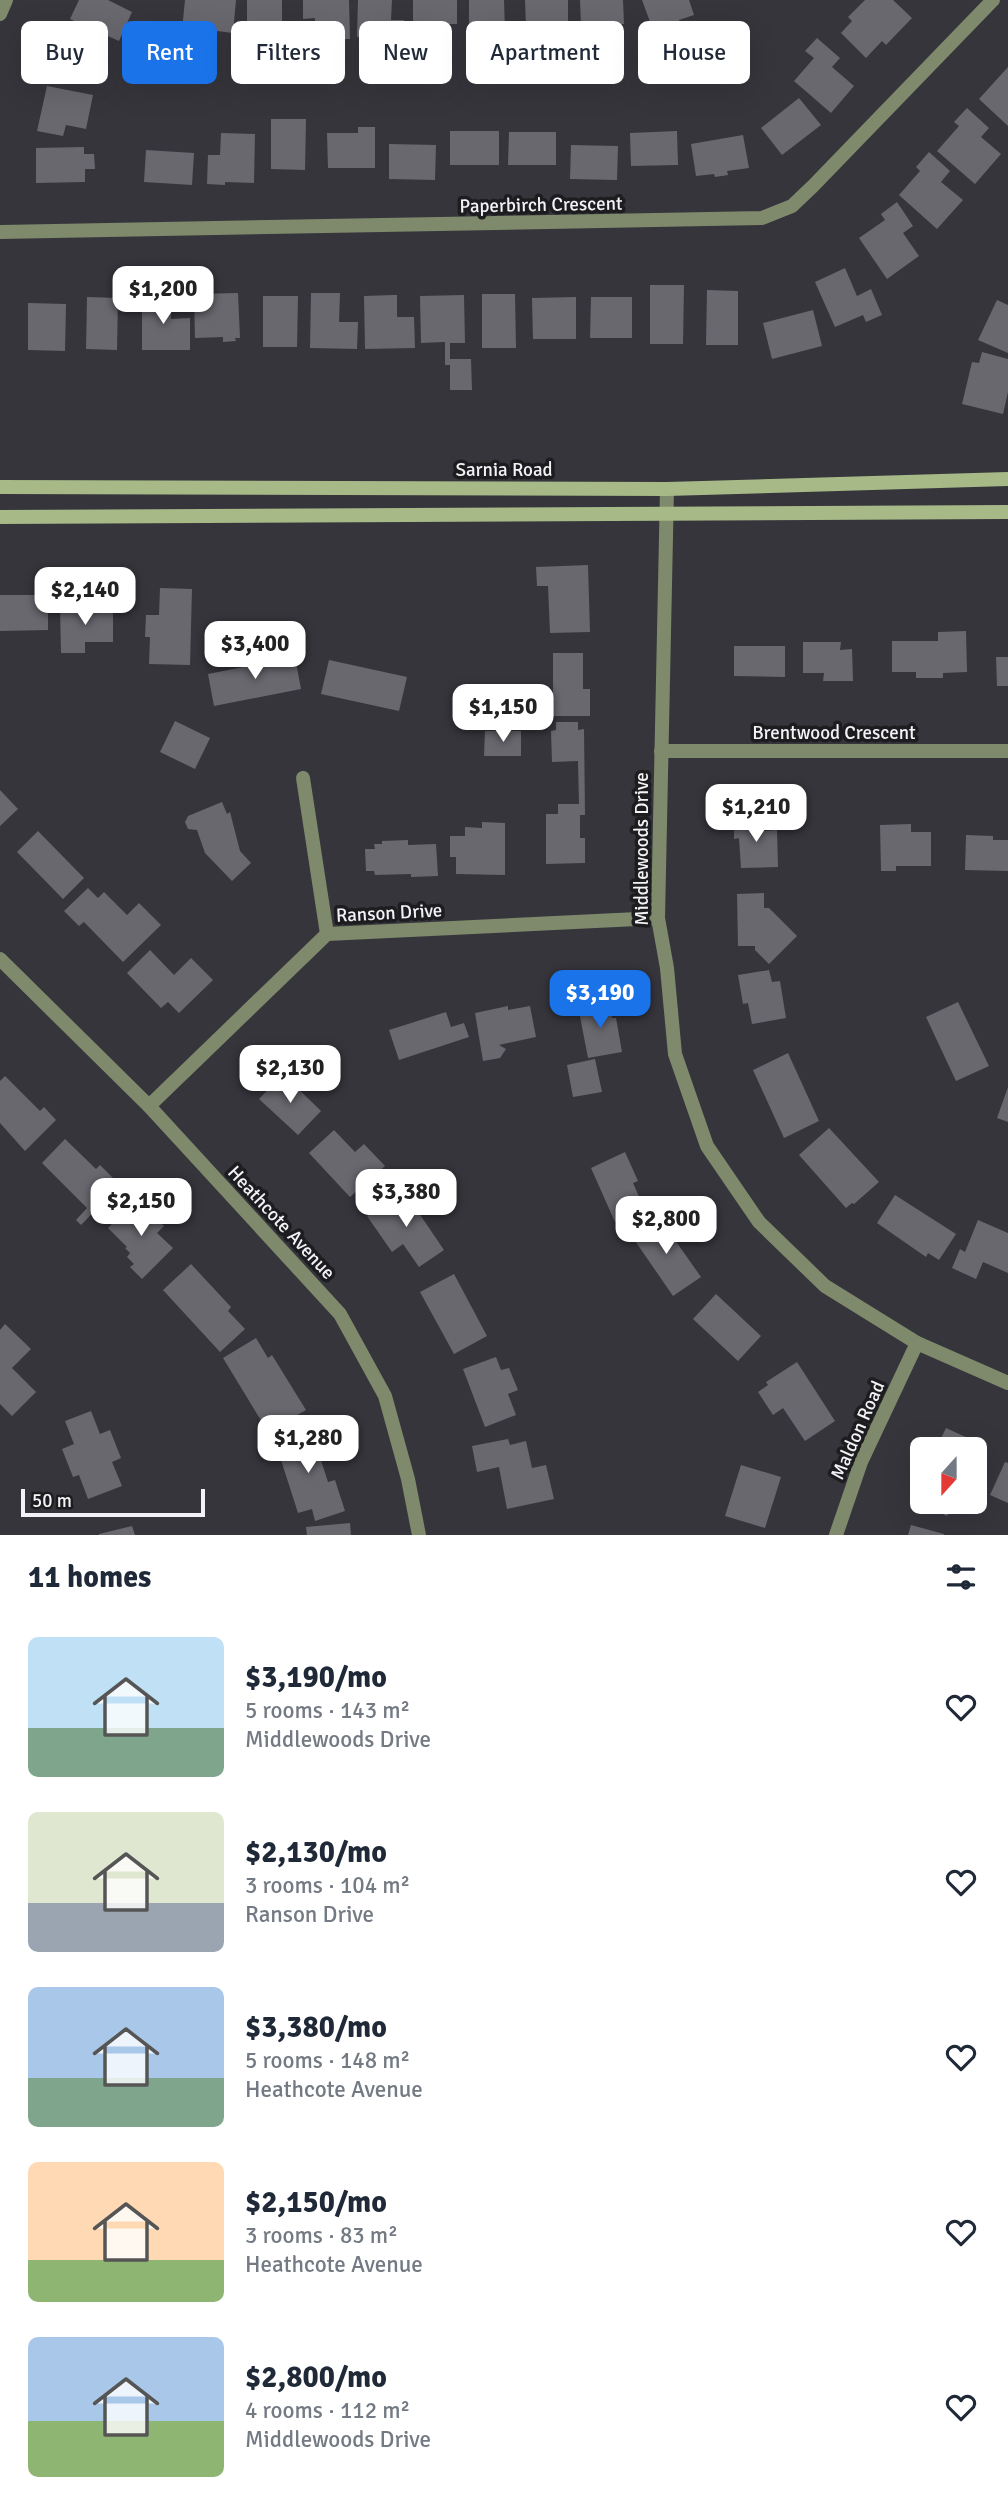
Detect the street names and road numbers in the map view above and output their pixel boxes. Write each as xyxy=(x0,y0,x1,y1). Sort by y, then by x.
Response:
street label: Paperbirch Crescent xyxy=(459,192,623,218)
street label: Sarnia Road xyxy=(455,458,553,482)
street label: Brentwood Crescent xyxy=(752,721,916,745)
street label: Middlewoods Drive xyxy=(630,772,654,926)
street label: Ranson Drive xyxy=(335,898,443,928)
street label: Heathcote Avenue xyxy=(222,1161,340,1285)
street label: Maldon Road xyxy=(825,1377,890,1484)

